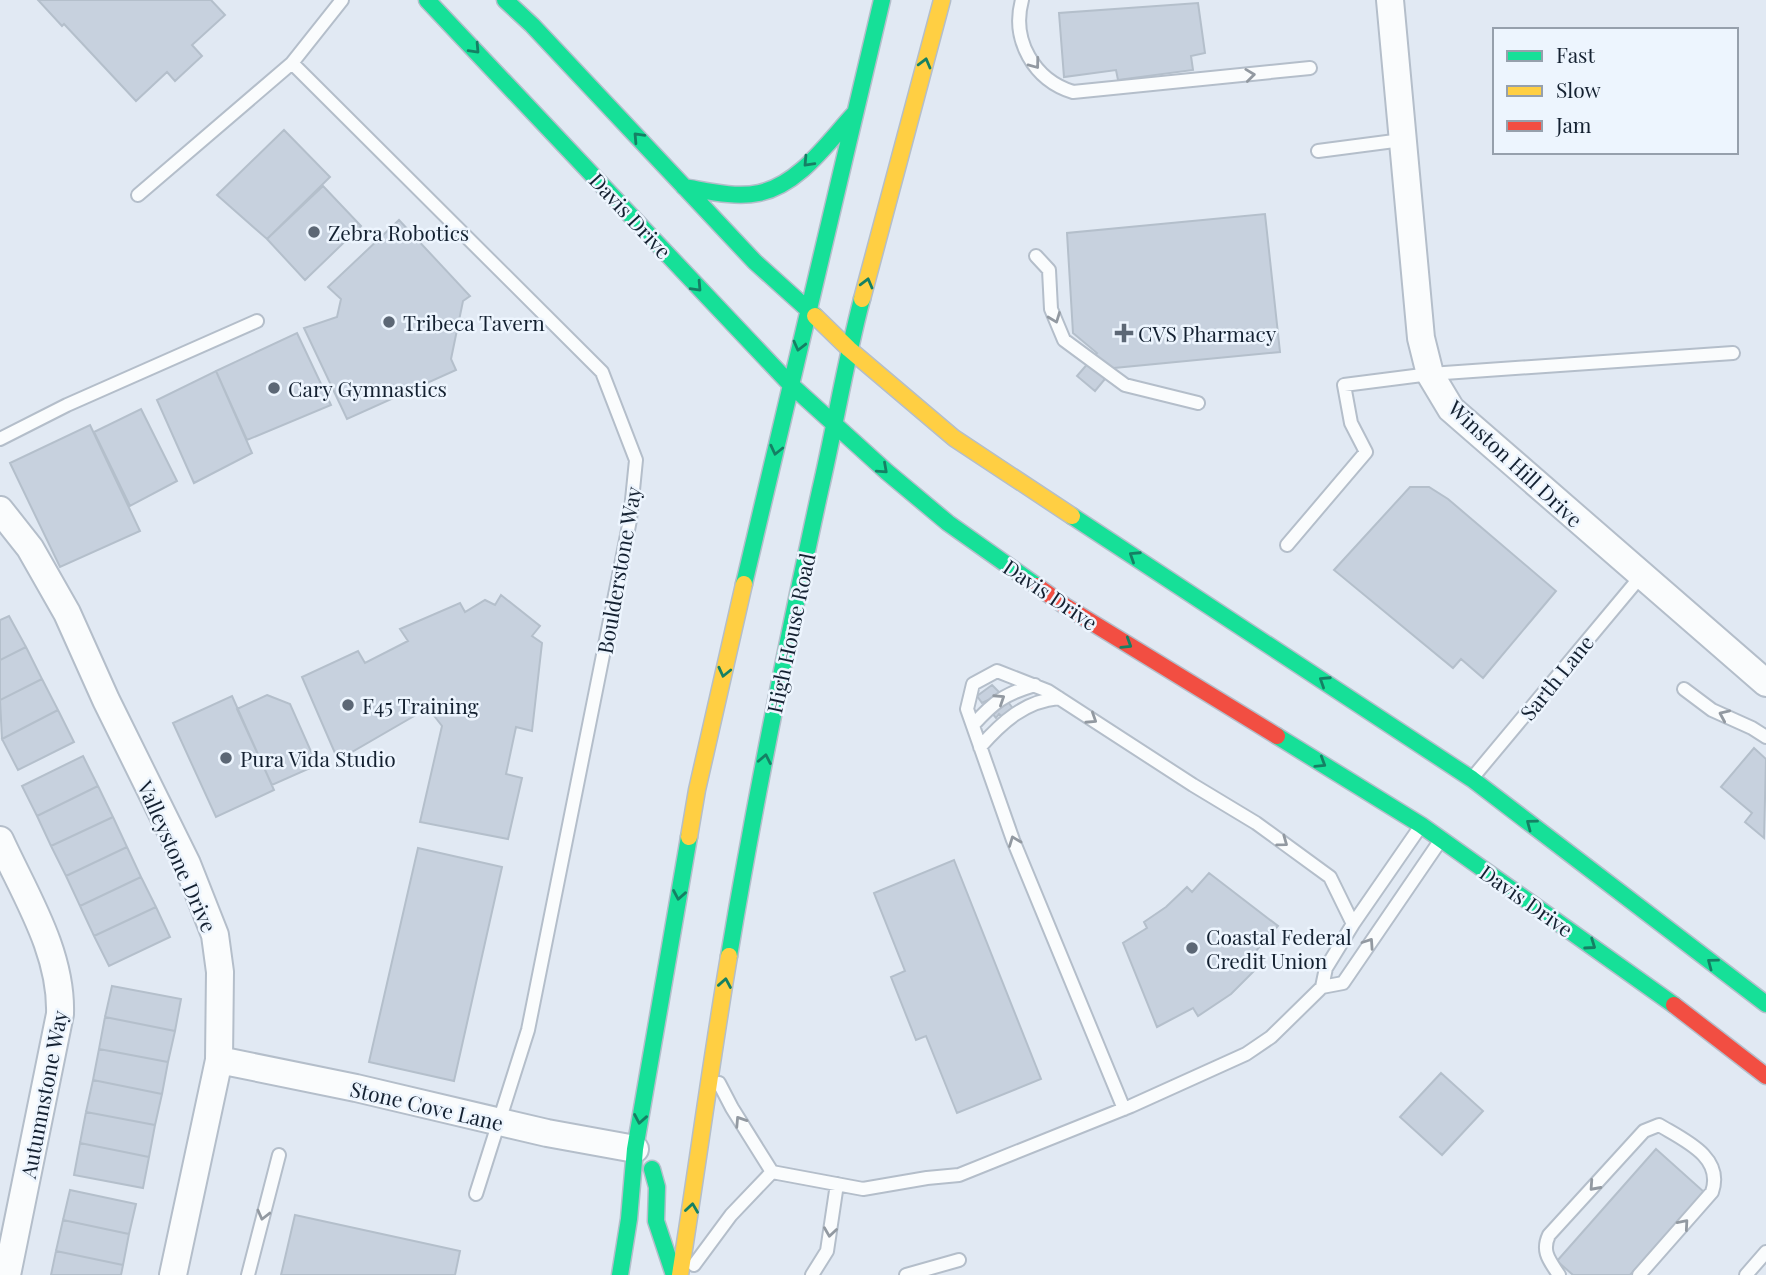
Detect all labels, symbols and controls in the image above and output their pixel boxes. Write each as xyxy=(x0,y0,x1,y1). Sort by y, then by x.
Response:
legend xyxy=(1493,28,1738,154)
text: Fast xyxy=(1556,40,1595,68)
one-way arrow xyxy=(467,41,479,54)
one-way arrow xyxy=(1026,56,1039,68)
one-way arrow xyxy=(917,57,931,69)
one-way arrow xyxy=(1244,67,1256,82)
text: Slow xyxy=(1556,75,1601,103)
text: Jam xyxy=(1555,110,1592,138)
one-way arrow xyxy=(633,132,646,145)
one-way arrow xyxy=(804,154,817,167)
street label: Davis Drive xyxy=(584,166,678,264)
place label: Zebra Robotics xyxy=(328,218,469,246)
marker: Zebra Robotics xyxy=(306,224,322,240)
one-way arrow xyxy=(859,277,873,289)
one-way arrow xyxy=(689,279,702,292)
place label: Tribeca Tavern xyxy=(403,308,545,336)
one-way arrow xyxy=(1046,311,1060,323)
marker: Tribeca Tavern xyxy=(381,314,397,330)
place label: CVS Pharmacy xyxy=(1138,319,1277,347)
marker: CVS Pharmacy xyxy=(1116,325,1132,341)
one-way arrow xyxy=(793,340,807,352)
place label: Cary Gymnastics xyxy=(288,374,447,402)
marker: Cary Gymnastics xyxy=(266,380,282,396)
street label: Winston Hill Drive xyxy=(1442,393,1589,533)
one-way arrow xyxy=(770,444,784,456)
one-way arrow xyxy=(875,461,888,473)
street label: Boulderstone Way xyxy=(589,484,647,656)
street label: High House Road xyxy=(759,550,821,716)
street label: Davis Drive xyxy=(998,552,1104,636)
one-way arrow xyxy=(1129,552,1142,565)
street label: Sarth Lane xyxy=(1513,629,1599,725)
one-way arrow xyxy=(1120,636,1133,649)
one-way arrow xyxy=(718,666,733,678)
one-way arrow xyxy=(1319,677,1332,690)
place label: F45 Training xyxy=(362,691,479,719)
one-way arrow xyxy=(992,695,1005,708)
marker: F45 Training xyxy=(340,697,356,713)
one-way arrow xyxy=(1718,709,1731,723)
one-way arrow xyxy=(1085,711,1098,724)
place label: Pura Vida Studio xyxy=(240,744,396,772)
marker: Pura Vida Studio xyxy=(218,750,234,766)
one-way arrow xyxy=(756,753,771,765)
one-way arrow xyxy=(1314,755,1327,768)
street label: Valleystone Drive xyxy=(132,775,224,936)
one-way arrow xyxy=(1527,820,1539,833)
one-way arrow xyxy=(1276,834,1288,847)
one-way arrow xyxy=(1008,836,1022,848)
street label: Davis Drive xyxy=(1475,858,1579,942)
one-way arrow xyxy=(672,889,687,901)
place label: Coastal Federal Credit Union xyxy=(1206,922,1352,974)
one-way arrow xyxy=(1583,937,1596,949)
one-way arrow xyxy=(1361,938,1373,951)
marker: Coastal Federal Credit Union xyxy=(1184,940,1200,956)
one-way arrow xyxy=(1707,958,1720,971)
one-way arrow xyxy=(717,977,732,989)
street label: Autumnstone Way xyxy=(13,1007,73,1181)
street label: Stone Cove Lane xyxy=(348,1074,506,1136)
one-way arrow xyxy=(633,1113,648,1125)
one-way arrow xyxy=(735,1115,748,1128)
one-way arrow xyxy=(1590,1178,1602,1191)
one-way arrow xyxy=(685,1202,700,1214)
one-way arrow xyxy=(257,1209,271,1221)
one-way arrow xyxy=(1676,1219,1688,1232)
one-way arrow xyxy=(823,1226,838,1237)

